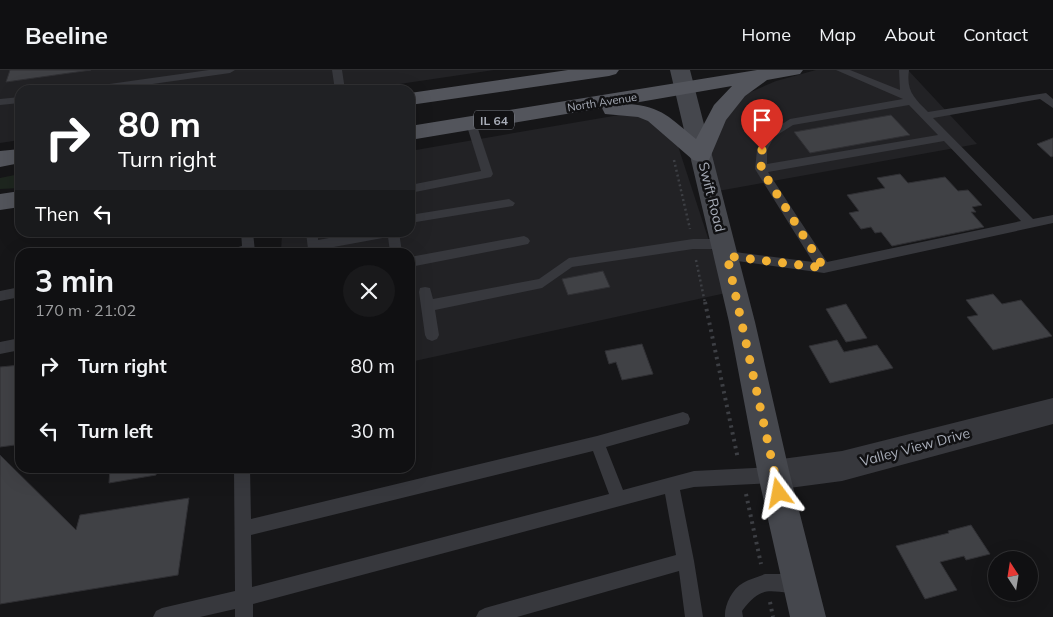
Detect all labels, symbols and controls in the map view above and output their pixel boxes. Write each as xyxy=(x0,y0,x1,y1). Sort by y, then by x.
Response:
text: Beeline xyxy=(25,20,108,50)
text: Home xyxy=(741,23,791,46)
text: Map xyxy=(819,23,856,46)
text: About xyxy=(884,23,935,46)
text: Contact xyxy=(963,23,1028,46)
street label: North Avenue xyxy=(566,90,638,114)
pin xyxy=(741,99,783,150)
text: 80 m xyxy=(118,102,201,146)
icon: right xyxy=(35,105,100,170)
icon: arrive xyxy=(748,106,776,134)
road number: IL 64 xyxy=(474,110,514,130)
text: Turn right xyxy=(118,145,216,173)
street label: Swift Road xyxy=(695,160,729,234)
icon: left xyxy=(89,200,117,228)
text: Then xyxy=(35,202,79,226)
text: 3 min xyxy=(35,262,114,300)
button: close xyxy=(343,265,395,317)
text: 170 m · 21:02 xyxy=(35,300,136,320)
icon: right xyxy=(35,352,63,380)
text: Turn right xyxy=(78,354,167,378)
text: 80 m xyxy=(351,354,395,378)
icon: left xyxy=(35,417,63,445)
text: Turn left xyxy=(78,419,153,443)
text: 30 m xyxy=(351,419,395,443)
street label: Valley View Drive xyxy=(858,424,972,470)
position arrow xyxy=(752,466,804,518)
north arrow xyxy=(988,551,1038,601)
map controls xyxy=(988,551,1038,601)

